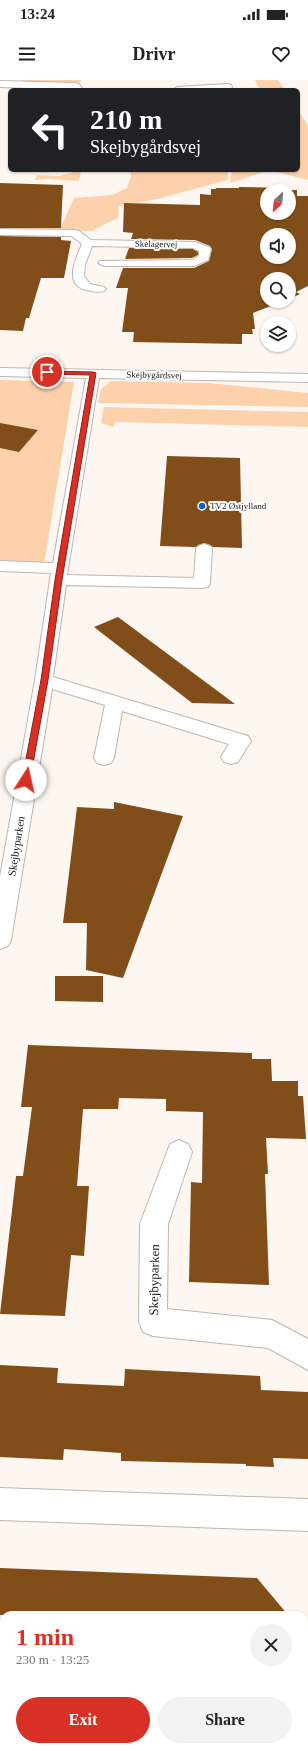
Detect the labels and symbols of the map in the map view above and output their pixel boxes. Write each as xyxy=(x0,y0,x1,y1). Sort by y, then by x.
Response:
north arrow xyxy=(260,184,296,220)
street label: Skelagervej xyxy=(135,239,177,249)
pin xyxy=(30,355,64,389)
street label: Skejbygårdsvej xyxy=(126,370,182,380)
marker: TV2 Østjylland xyxy=(197,501,207,511)
place label: TV2 Østjylland xyxy=(210,501,267,511)
position arrow xyxy=(5,759,47,801)
street label: Skejbyparken xyxy=(5,815,27,877)
street label: Skejbyparken xyxy=(146,1244,162,1316)

